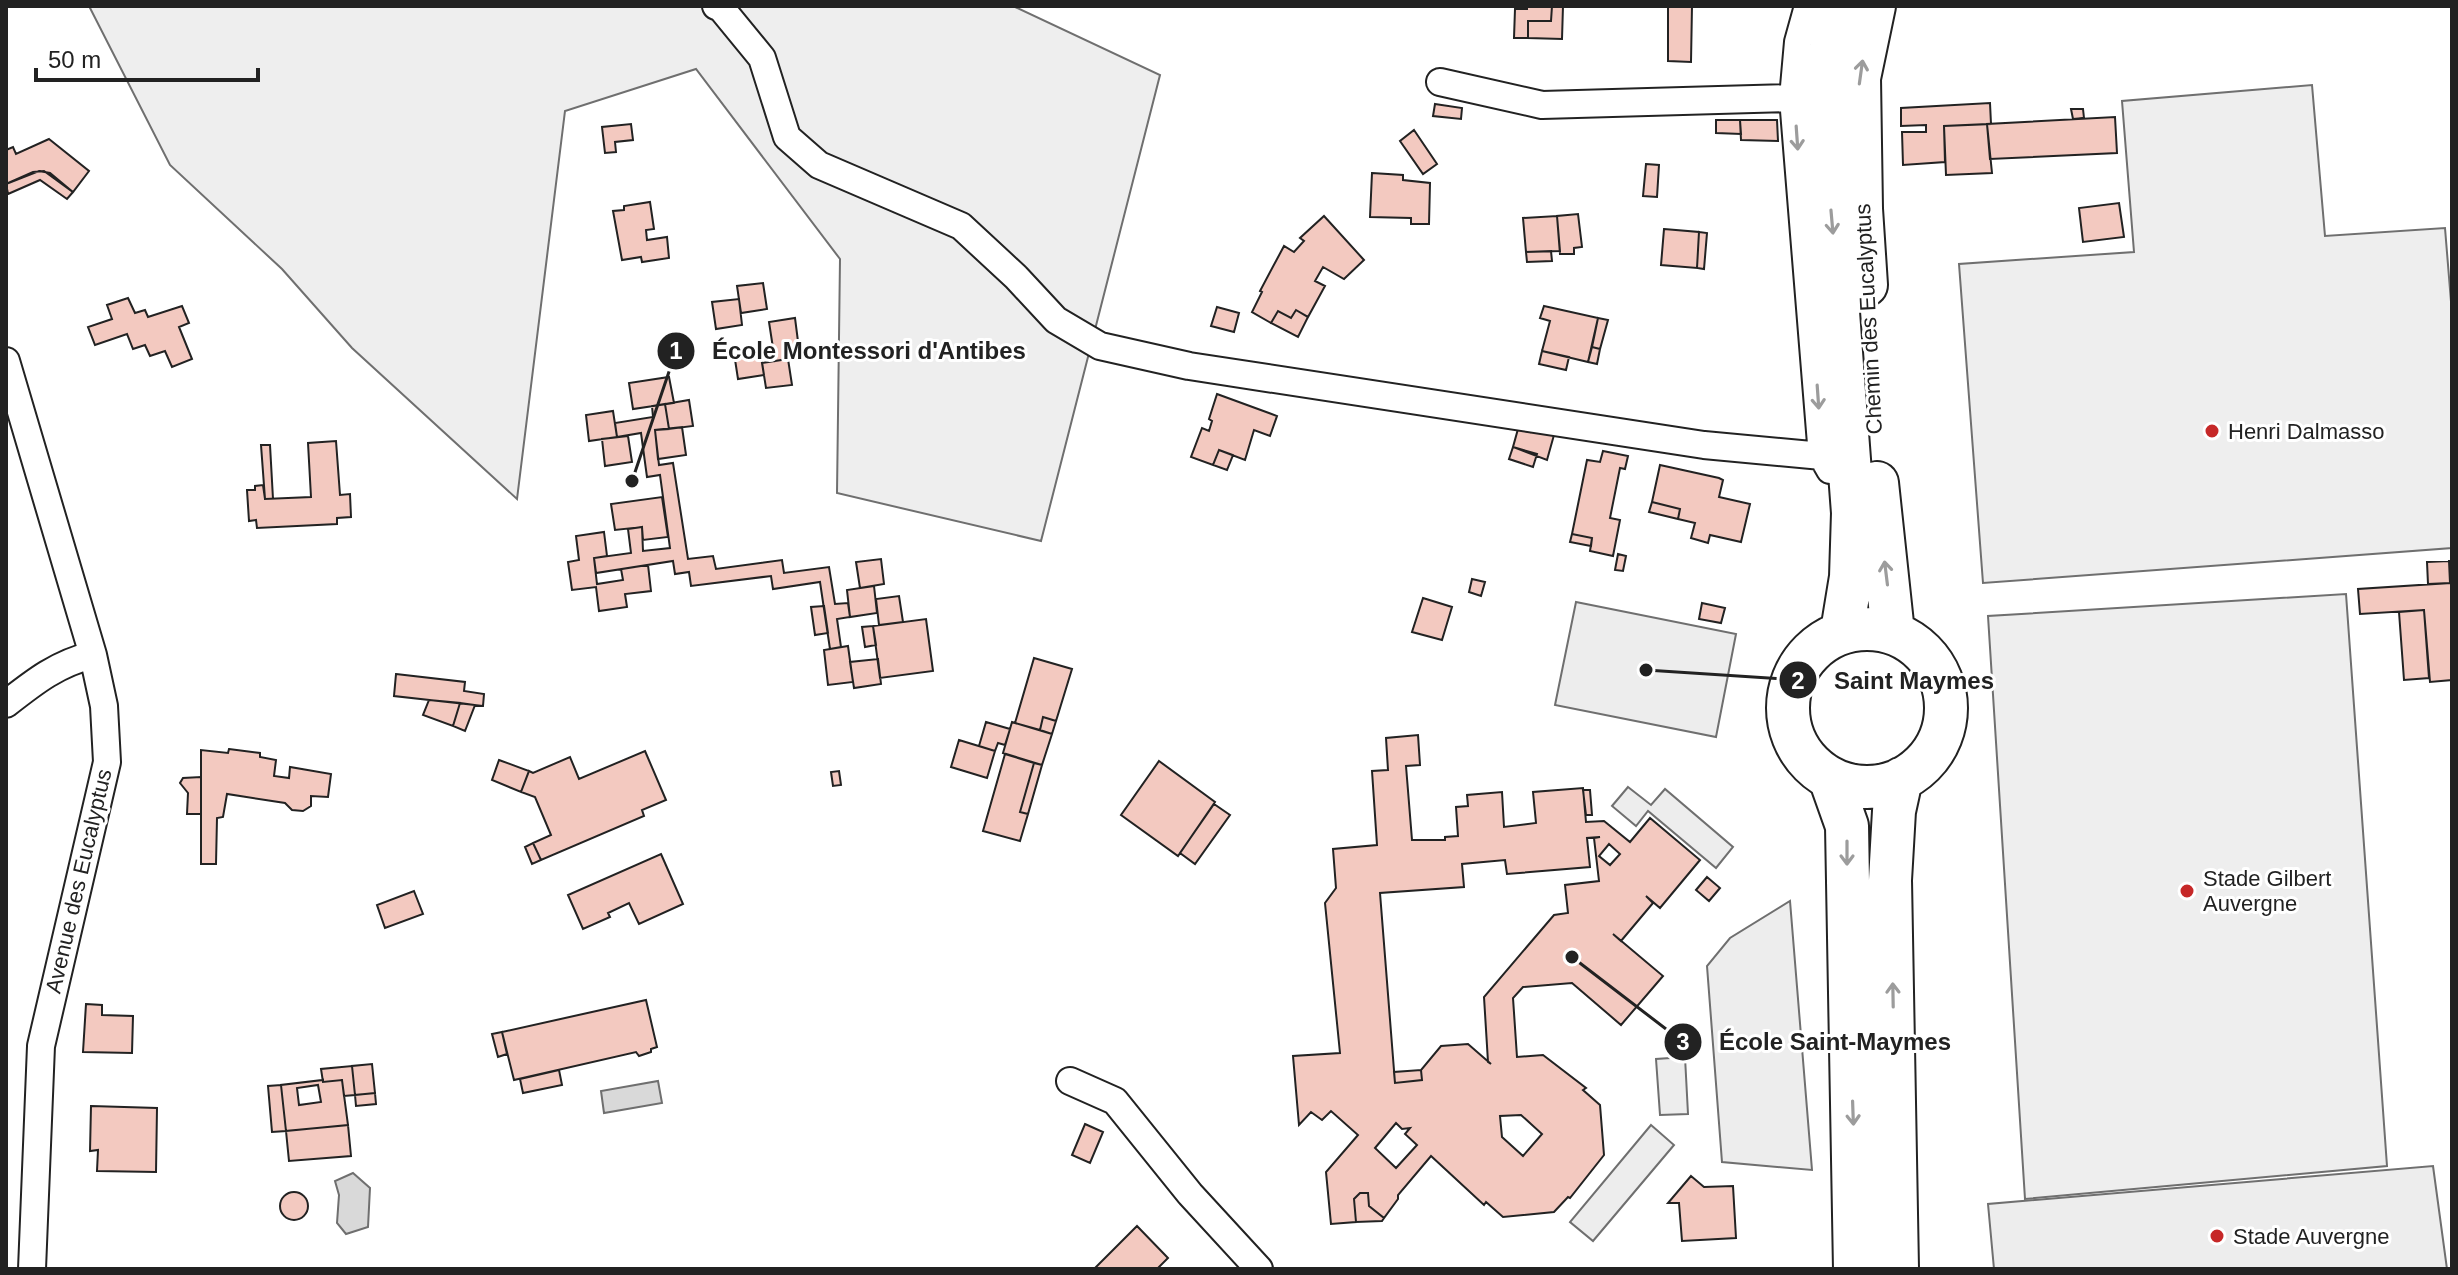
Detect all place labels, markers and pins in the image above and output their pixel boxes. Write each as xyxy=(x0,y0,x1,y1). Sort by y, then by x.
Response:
callout: École Montessori d'Antibes xyxy=(656,327,1042,375)
place label: Henri Dalmasso xyxy=(2228,419,2385,444)
marker: Henri Dalmasso xyxy=(2203,422,2221,440)
callout: Saint Maymes xyxy=(1778,656,2010,704)
place label: Stade Gilbert Auvergne xyxy=(2203,866,2331,916)
marker: Stade Gilbert Auvergne xyxy=(2178,882,2196,900)
callout: École Saint-Maymes xyxy=(1663,1018,1967,1066)
place label: Stade Auvergne xyxy=(2233,1224,2390,1249)
marker: Stade Auvergne xyxy=(2208,1227,2226,1245)

